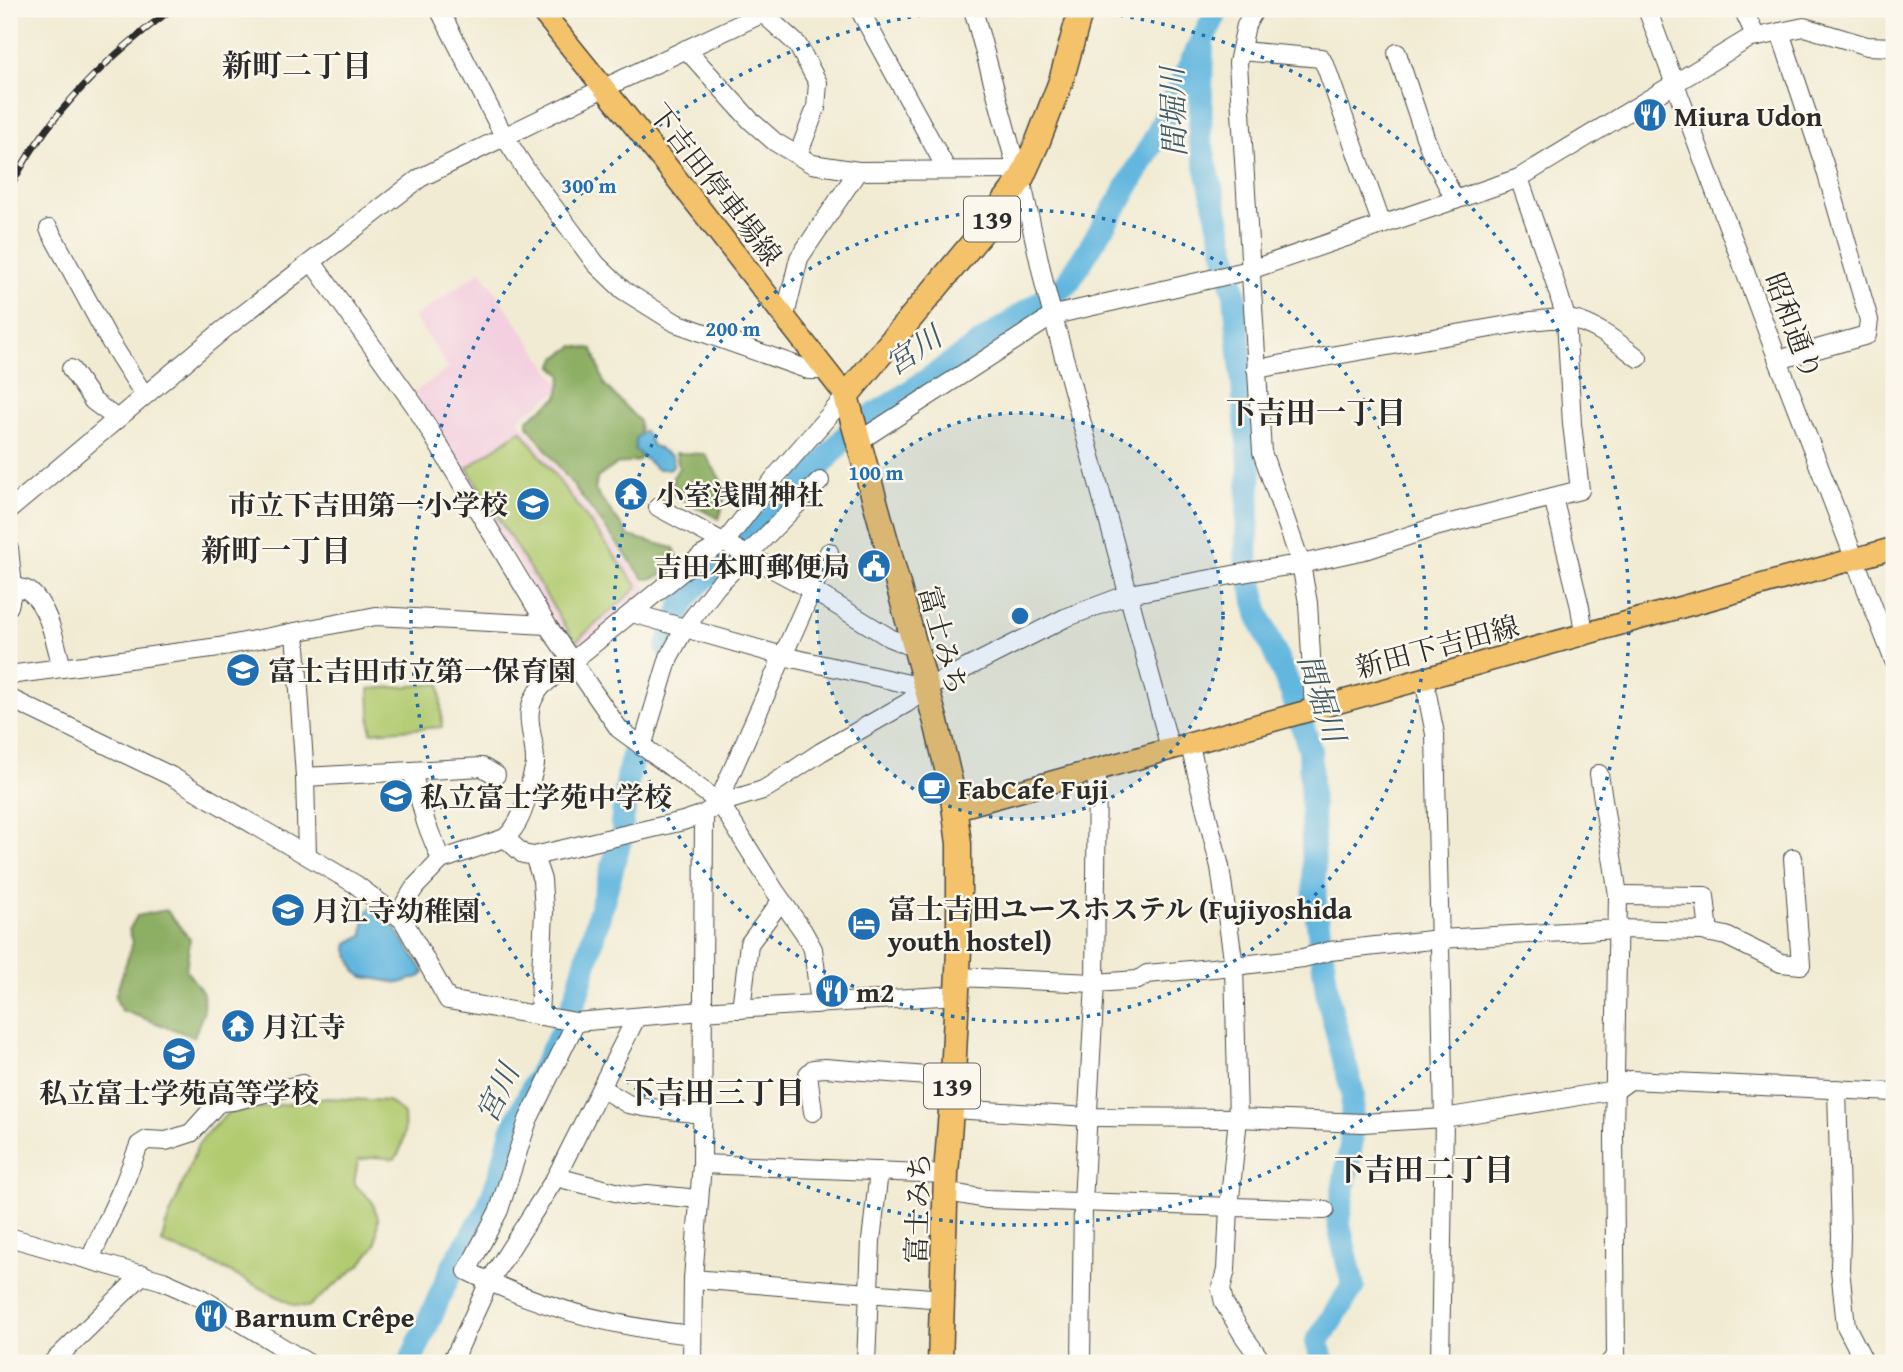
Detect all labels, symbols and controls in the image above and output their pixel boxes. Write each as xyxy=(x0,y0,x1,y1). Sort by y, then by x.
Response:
district label: 新町二丁目 xyxy=(222,43,372,87)
water label: 間堀川 xyxy=(1149,63,1197,158)
street label: 下吉田停車場線 xyxy=(640,94,792,274)
place label: Miura Udon xyxy=(1674,95,1823,136)
restaurant icon: Miura Udon xyxy=(1631,96,1669,134)
text: 300 m xyxy=(561,170,617,201)
road number: 139 xyxy=(964,196,1020,242)
street label: 昭和通り xyxy=(1755,266,1833,386)
text: 200 m xyxy=(705,313,761,344)
water label: 宮川 xyxy=(876,313,953,385)
district label: 下吉田一丁目 xyxy=(1226,390,1406,434)
text: 100 m xyxy=(848,457,904,488)
place label: 小室浅間神社 xyxy=(656,474,824,515)
temple icon: 小室浅間神社 xyxy=(612,475,650,513)
place label: 市立下吉田第一小学校 xyxy=(228,484,508,525)
school or university icon: 市立下吉田第一小学校 xyxy=(514,485,552,523)
district label: 新町一丁目 xyxy=(201,528,351,572)
place label: 吉田本町郵便局 xyxy=(654,546,850,587)
public building icon: 吉田本町郵便局 xyxy=(855,547,893,585)
street label: 富士みち xyxy=(909,581,979,699)
centre of rings xyxy=(1008,604,1032,628)
street label: 新田下吉田線 xyxy=(1351,604,1523,688)
water label: 間堀川 xyxy=(1287,648,1358,750)
place label: 富士吉田市立第一保育園 xyxy=(268,650,576,691)
school or university icon: 富士吉田市立第一保育園 xyxy=(224,651,262,689)
place label: FabCafe Fuji xyxy=(958,768,1109,809)
cafe icon: FabCafe Fuji xyxy=(915,769,953,807)
place label: 私立富士学苑中学校 xyxy=(420,776,672,817)
school or university icon: 私立富士学苑中学校 xyxy=(377,777,415,815)
place label: 富士吉田ユースホステル (Fujiyoshida youth hostel) xyxy=(887,888,1353,961)
place label: 月江寺幼稚園 xyxy=(312,890,480,931)
school or university icon: 月江寺幼稚園 xyxy=(269,891,307,929)
hotel icon: 富士吉田ユースホステル (Fujiyoshida youth hostel) xyxy=(845,905,883,943)
place label: m2 xyxy=(856,971,895,1012)
restaurant icon: m2 xyxy=(813,972,851,1010)
place label: 月江寺 xyxy=(262,1006,346,1047)
temple icon: 月江寺 xyxy=(219,1007,257,1045)
school or university icon: 私立富士学苑高等学校 xyxy=(160,1035,198,1073)
water label: 宮川 xyxy=(464,1054,531,1129)
road number: 139 xyxy=(924,1064,980,1108)
district label: 下吉田三丁目 xyxy=(625,1070,805,1114)
place label: 私立富士学苑高等学校 xyxy=(39,1072,319,1113)
district label: 下吉田二丁目 xyxy=(1334,1147,1514,1191)
street label: 富士みち xyxy=(895,1151,939,1265)
place label: Barnum Crêpe xyxy=(235,1296,414,1337)
restaurant icon: Barnum Crêpe xyxy=(192,1297,230,1335)

